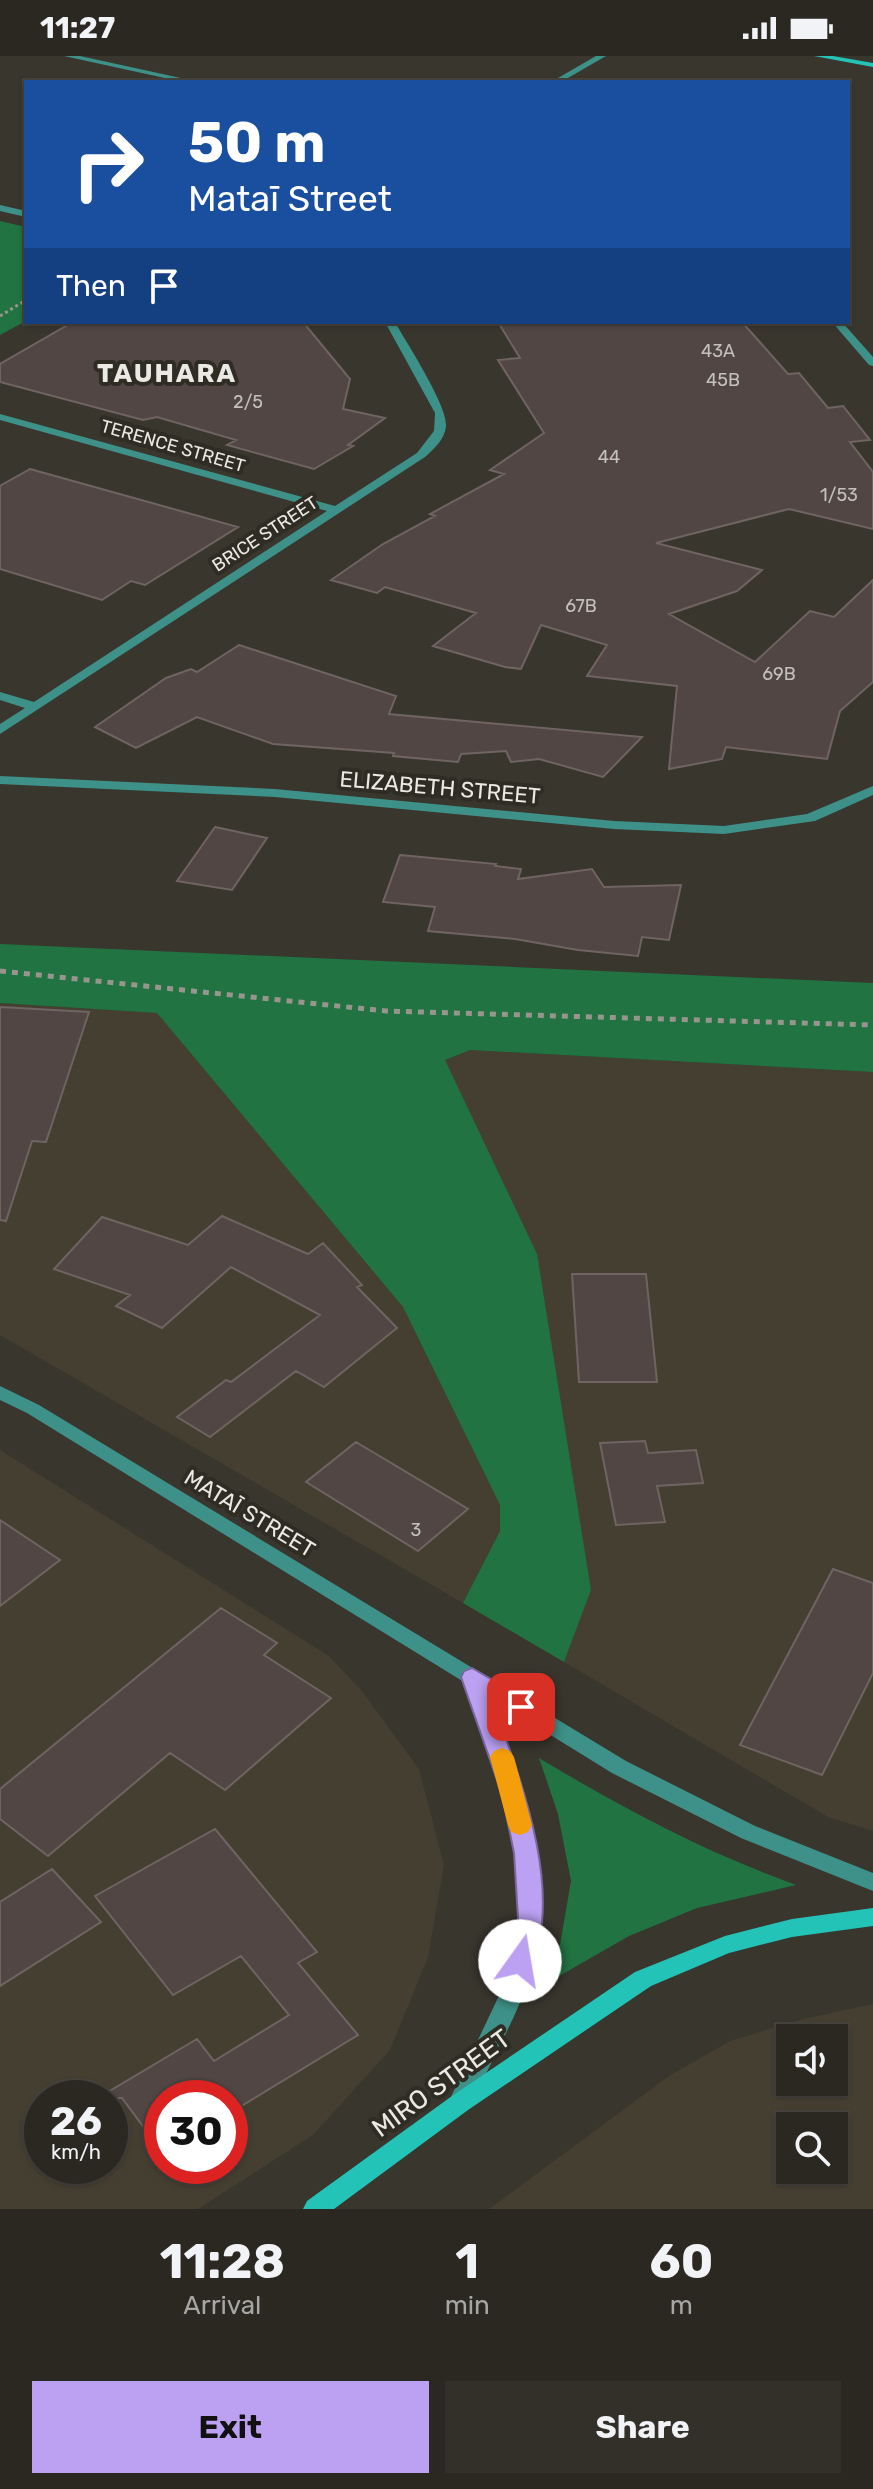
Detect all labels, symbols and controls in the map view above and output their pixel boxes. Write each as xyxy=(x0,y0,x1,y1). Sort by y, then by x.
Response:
text: 11:27 xyxy=(40,10,115,46)
text: 50 m xyxy=(188,110,325,176)
icon: right xyxy=(56,112,160,216)
text: Mataī Street xyxy=(188,177,392,220)
icon: arrive xyxy=(142,264,186,308)
text: Then xyxy=(56,268,126,304)
house number: 43A xyxy=(701,340,735,362)
district label: TAUHARA xyxy=(97,358,237,389)
house number: 45B xyxy=(706,369,740,391)
house number: 2/5 xyxy=(233,391,263,413)
street label: TERENCE STREET xyxy=(98,415,248,477)
house number: 44 xyxy=(598,446,620,468)
house number: 1/53 xyxy=(820,484,858,506)
street label: BRICE STREET xyxy=(208,492,322,576)
house number: 67B xyxy=(565,595,597,617)
house number: 69B xyxy=(762,663,796,685)
street label: ELIZABETH STREET xyxy=(338,765,542,810)
street label: MATAĪ STREET xyxy=(179,1464,320,1563)
house number: 3 xyxy=(411,1519,421,1541)
pin xyxy=(487,1673,555,1741)
icon: arrive xyxy=(499,1685,543,1729)
position arrow xyxy=(478,1919,562,2003)
street label: MIRO STREET xyxy=(366,2023,516,2144)
map controls xyxy=(776,2024,848,2184)
button: sound xyxy=(776,2024,848,2096)
speed limit sign: 30 xyxy=(144,2080,248,2184)
text: 26 xyxy=(50,2098,102,2145)
button: search xyxy=(776,2112,848,2184)
text: km/h xyxy=(51,2140,101,2164)
text: 11:28 xyxy=(160,2233,285,2290)
text: 1 xyxy=(455,2233,479,2290)
text: 60 xyxy=(649,2233,713,2290)
text: Arrival xyxy=(183,2290,261,2321)
text: min xyxy=(445,2290,490,2321)
text: m xyxy=(670,2290,693,2321)
button: Exit xyxy=(32,2381,429,2473)
button: Share xyxy=(445,2381,841,2473)

